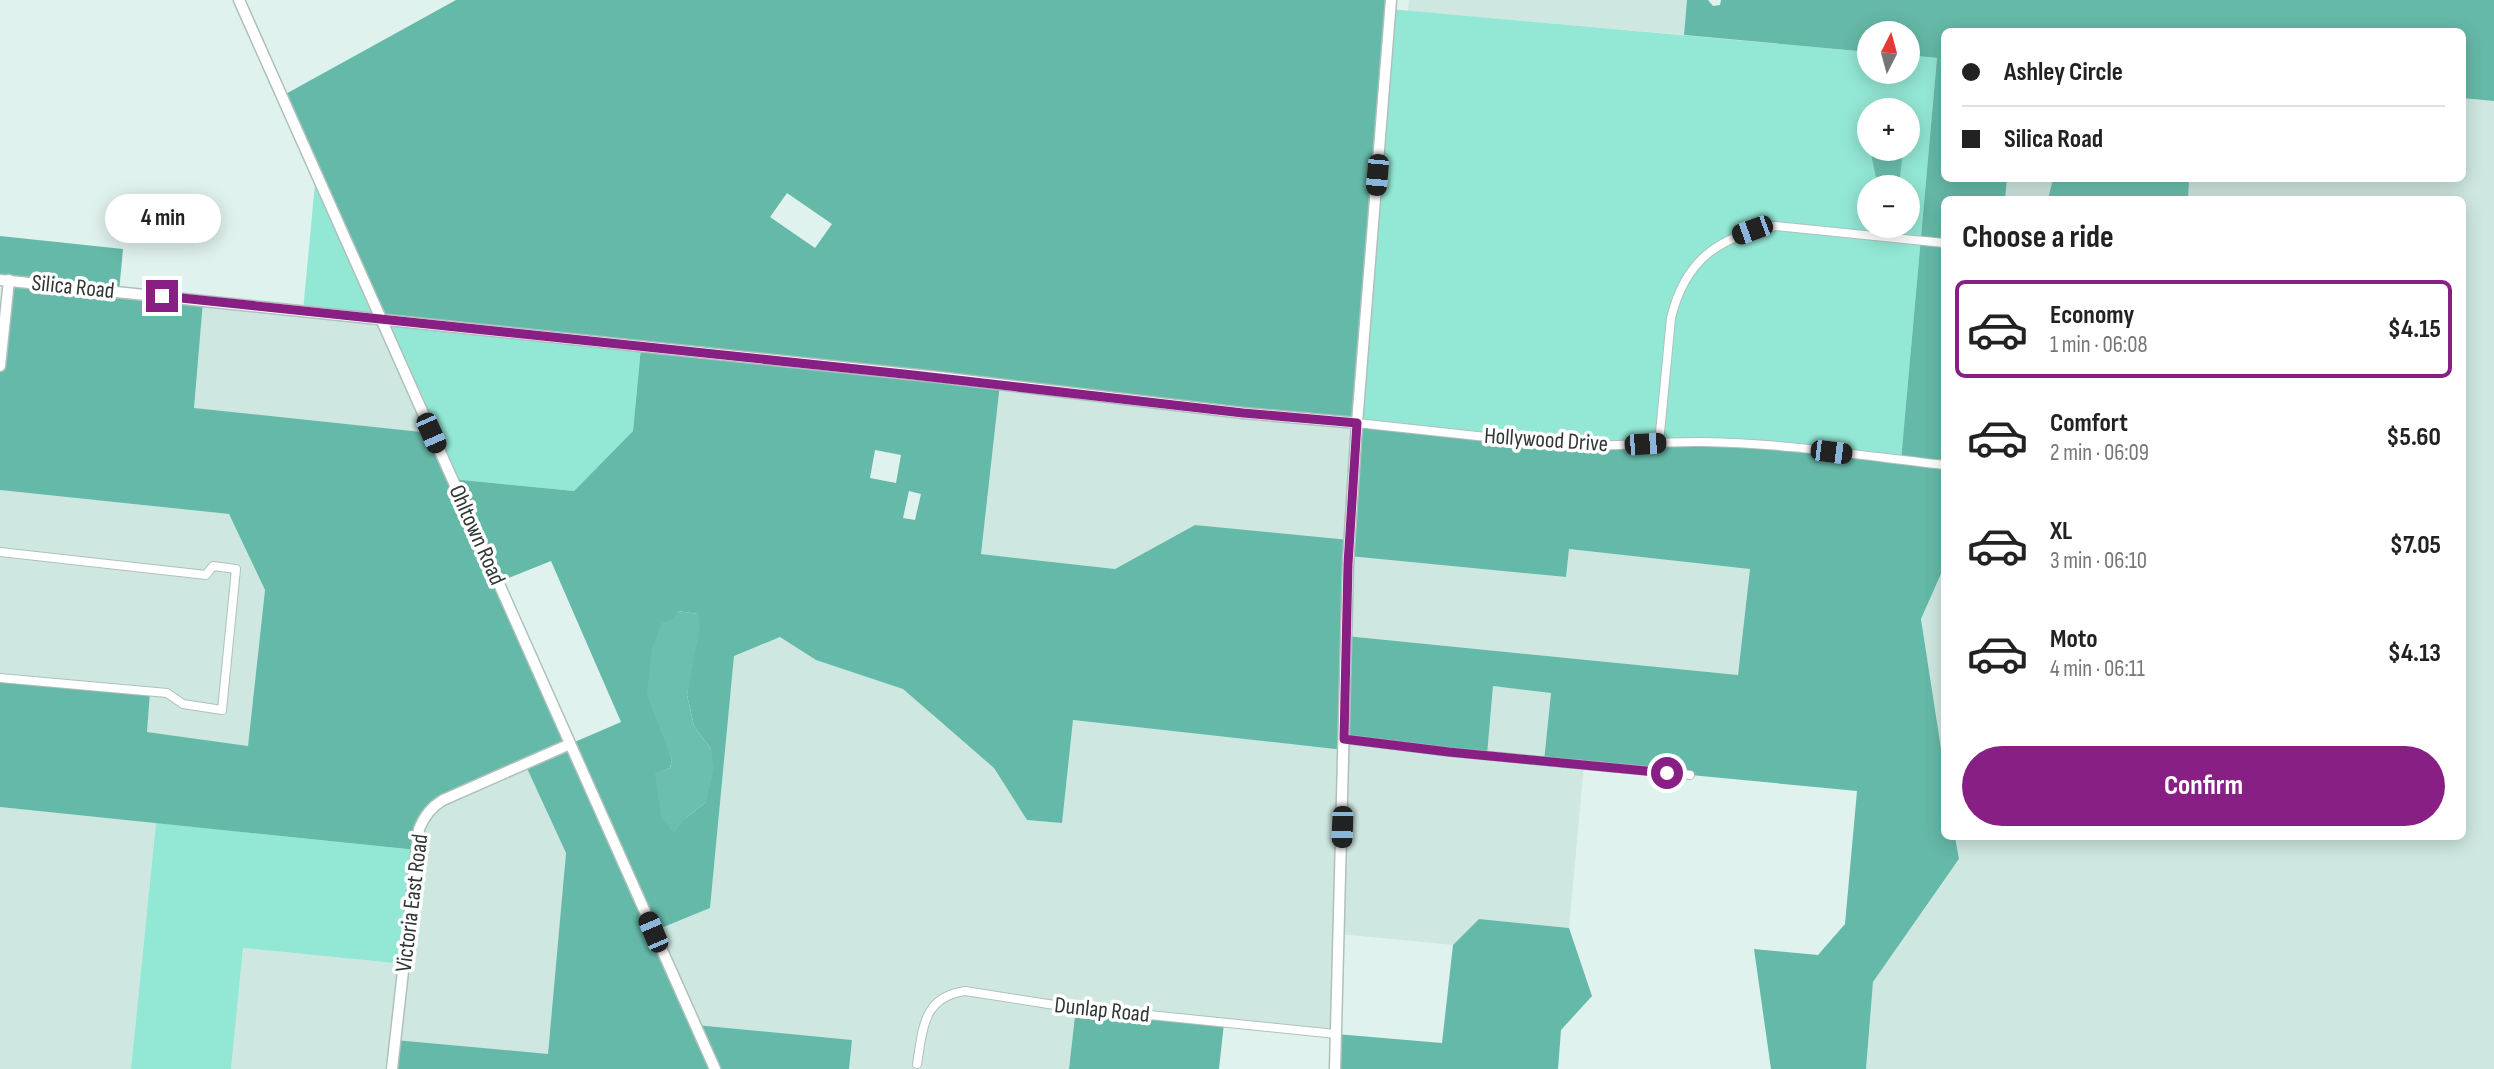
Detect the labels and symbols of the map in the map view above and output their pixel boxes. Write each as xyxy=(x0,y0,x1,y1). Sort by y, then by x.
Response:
north arrow xyxy=(1857,21,1920,84)
car xyxy=(1365,153,1390,197)
callout: 4 min xyxy=(104,194,220,244)
car xyxy=(1729,213,1776,247)
street label: Silica Road xyxy=(30,269,116,305)
route end xyxy=(146,280,178,312)
car xyxy=(413,410,450,456)
street label: Hollywood Drive xyxy=(1483,422,1609,458)
car xyxy=(1624,432,1667,456)
car xyxy=(1809,439,1854,465)
street label: Ohltown Road xyxy=(443,481,511,589)
route start xyxy=(1651,757,1683,789)
car xyxy=(1331,806,1354,848)
street label: Victoria East Road xyxy=(390,832,434,974)
car xyxy=(636,909,671,955)
street label: Dunlap Road xyxy=(1053,991,1151,1029)

